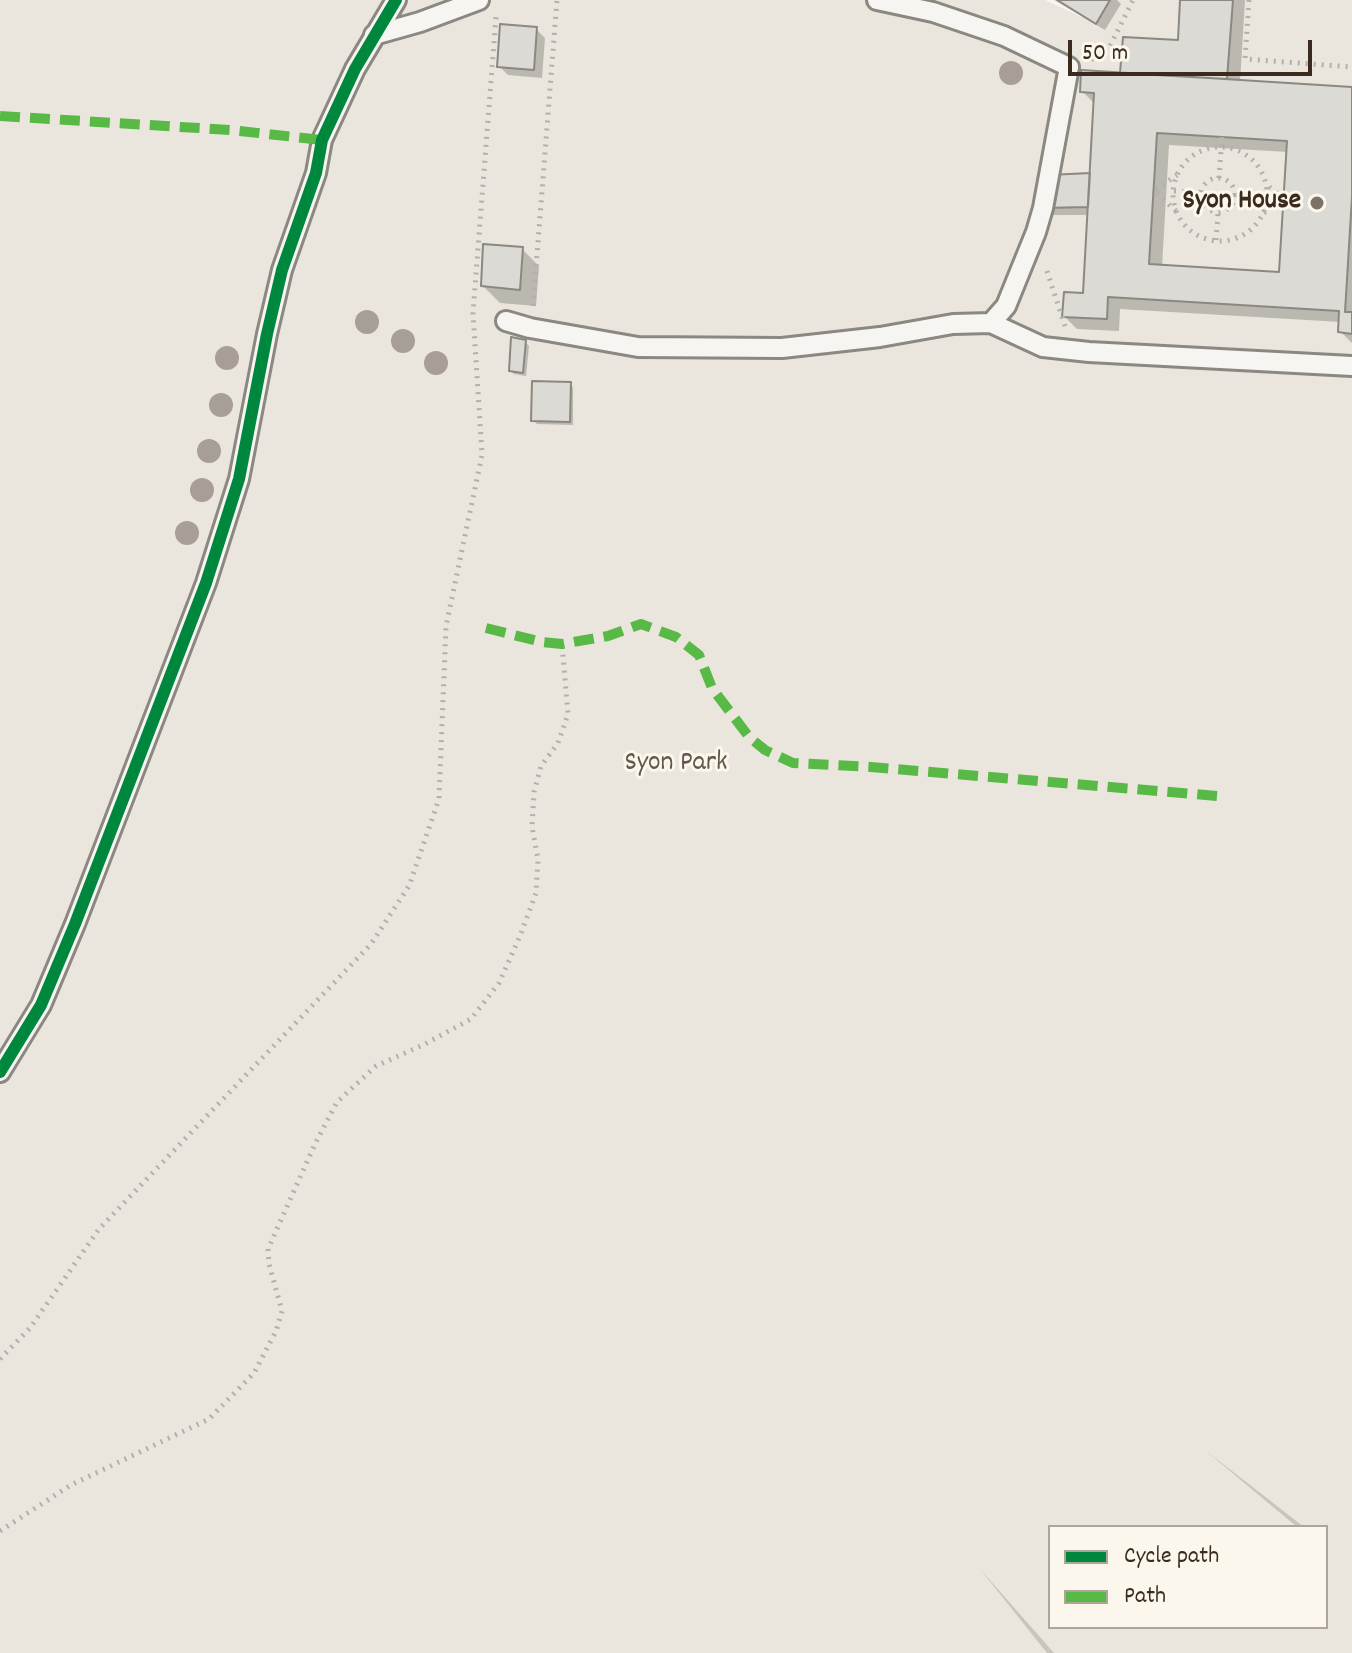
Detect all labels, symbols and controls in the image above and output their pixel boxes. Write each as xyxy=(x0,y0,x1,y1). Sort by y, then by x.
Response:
scale bar xyxy=(1072,24,1316,74)
text: 50 m xyxy=(1082,37,1128,71)
place label: Syon House xyxy=(1183,186,1301,220)
marker: Syon House xyxy=(1308,194,1326,212)
park label: Syon Park xyxy=(624,748,728,782)
legend xyxy=(1048,1525,1328,1629)
text: Cycle path xyxy=(1124,1540,1219,1574)
text: Path xyxy=(1124,1580,1166,1614)

